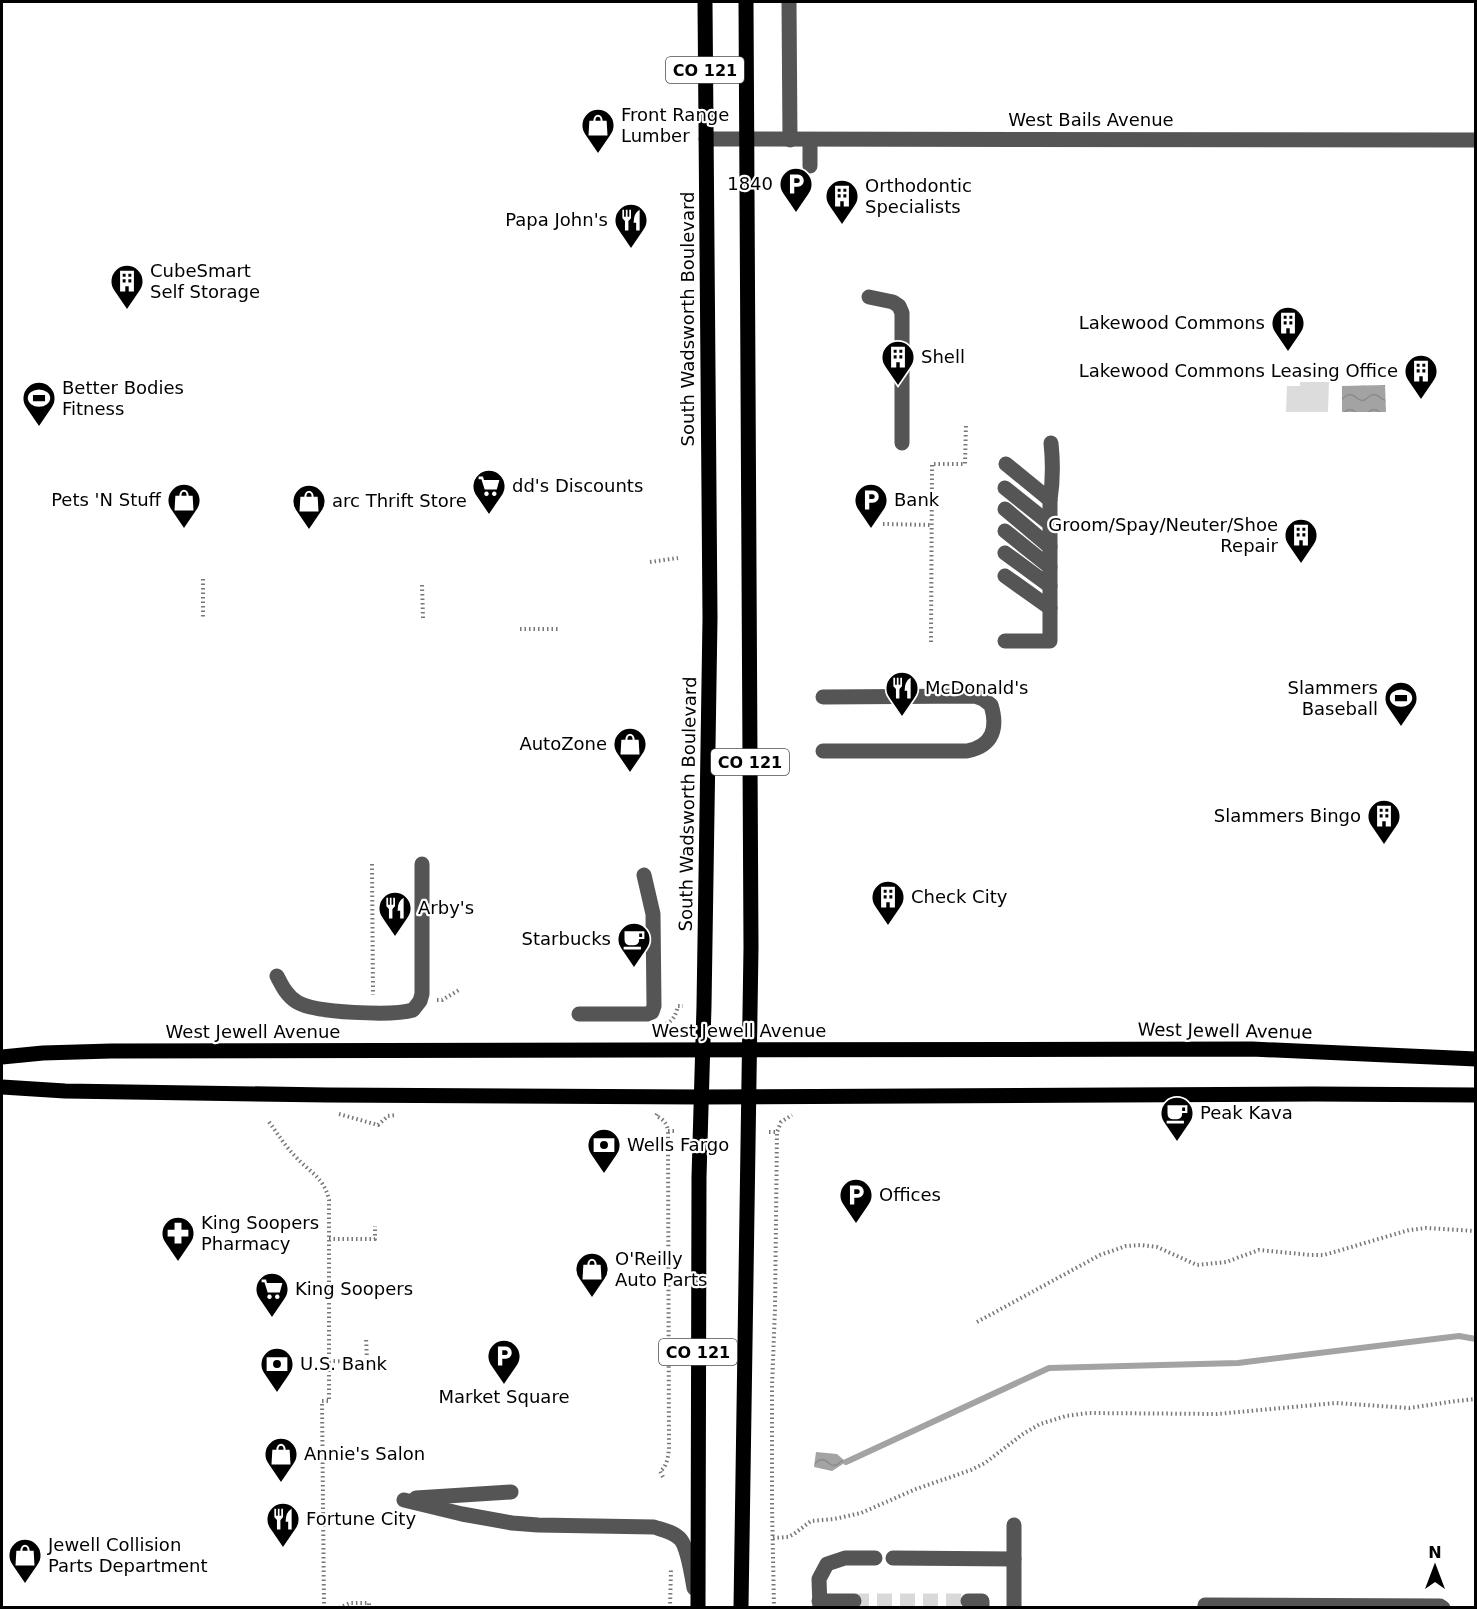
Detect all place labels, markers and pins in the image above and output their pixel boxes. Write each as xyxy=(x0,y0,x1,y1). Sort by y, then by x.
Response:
place label: Front Range Lumber xyxy=(621,104,729,146)
shop icon: Front Range Lumber xyxy=(580,107,616,154)
parking icon: 1840 xyxy=(778,166,814,213)
place label: 1840 xyxy=(727,173,773,194)
place label: Orthodontic Specialists xyxy=(865,175,972,217)
building icon: Orthodontic Specialists xyxy=(824,178,860,225)
restaurant icon: Papa John's xyxy=(613,202,649,249)
place label: Papa John's xyxy=(505,209,608,230)
place label: CubeSmart Self Storage xyxy=(150,260,260,302)
building icon: CubeSmart Self Storage xyxy=(109,263,145,310)
building icon: Lakewood Commons xyxy=(1270,305,1306,352)
place label: Lakewood Commons xyxy=(1079,312,1265,333)
building icon: Shell xyxy=(880,339,916,386)
place label: Shell xyxy=(921,346,965,367)
building icon: Lakewood Commons Leasing Office xyxy=(1403,353,1439,400)
place label: Lakewood Commons Leasing Office xyxy=(1079,360,1398,381)
place label: Better Bodies Fitness xyxy=(62,377,184,419)
sports icon: Better Bodies Fitness xyxy=(21,380,57,427)
supermarket icon: dd's Discounts xyxy=(471,468,507,515)
place label: dd's Discounts xyxy=(512,475,643,496)
shop icon: Pets 'N Stuff xyxy=(166,482,202,529)
parking icon: Bank xyxy=(853,482,889,529)
shop icon: arc Thrift Store xyxy=(291,483,327,530)
place label: Pets 'N Stuff xyxy=(51,489,162,510)
place label: Bank xyxy=(894,489,940,510)
place label: arc Thrift Store xyxy=(332,490,467,511)
place label: Groom/Spay/Neuter/Shoe Repair xyxy=(1048,514,1279,556)
building icon: Groom/Spay/Neuter/Shoe Repair xyxy=(1283,517,1319,564)
restaurant icon: McDonald's xyxy=(884,670,920,717)
place label: McDonald's xyxy=(925,677,1029,698)
place label: Slammers Baseball xyxy=(1288,677,1378,719)
sports icon: Slammers Baseball xyxy=(1383,680,1419,727)
shop icon: AutoZone xyxy=(612,726,648,773)
place label: AutoZone xyxy=(519,733,607,754)
building icon: Slammers Bingo xyxy=(1366,798,1402,845)
place label: Slammers Bingo xyxy=(1214,805,1361,826)
building icon: Check City xyxy=(870,879,906,926)
place label: Check City xyxy=(911,886,1008,907)
restaurant icon: Arby's xyxy=(377,890,413,937)
place label: Arby's xyxy=(418,897,474,918)
cafe icon: Starbucks xyxy=(616,921,652,968)
place label: Starbucks xyxy=(522,928,611,949)
cafe icon: Peak Kava xyxy=(1159,1095,1195,1142)
place label: Peak Kava xyxy=(1200,1102,1293,1123)
bank icon: Wells Fargo xyxy=(586,1127,622,1174)
place label: Wells Fargo xyxy=(627,1134,729,1155)
parking icon: Offices xyxy=(838,1177,874,1224)
place label: Offices xyxy=(879,1184,941,1205)
place label: King Soopers Pharmacy xyxy=(201,1212,319,1254)
pharmacy icon: King Soopers Pharmacy xyxy=(160,1215,196,1262)
place label: O'Reilly Auto Parts xyxy=(615,1248,707,1290)
shop icon: O'Reilly Auto Parts xyxy=(574,1251,610,1298)
supermarket icon: King Soopers xyxy=(254,1271,290,1318)
place label: King Soopers xyxy=(295,1278,413,1299)
parking icon: Market Square xyxy=(486,1338,522,1385)
bank icon: U.S. Bank xyxy=(259,1346,295,1393)
place label: U.S. Bank xyxy=(300,1353,388,1374)
place label: Market Square xyxy=(439,1386,569,1407)
shop icon: Annie's Salon xyxy=(263,1436,299,1483)
place label: Annie's Salon xyxy=(304,1443,425,1464)
restaurant icon: Fortune City xyxy=(265,1501,301,1548)
place label: Fortune City xyxy=(306,1508,416,1529)
place label: Jewell Collision Parts Department xyxy=(47,1534,208,1576)
shop icon: Jewell Collision Parts Department xyxy=(7,1537,43,1584)

